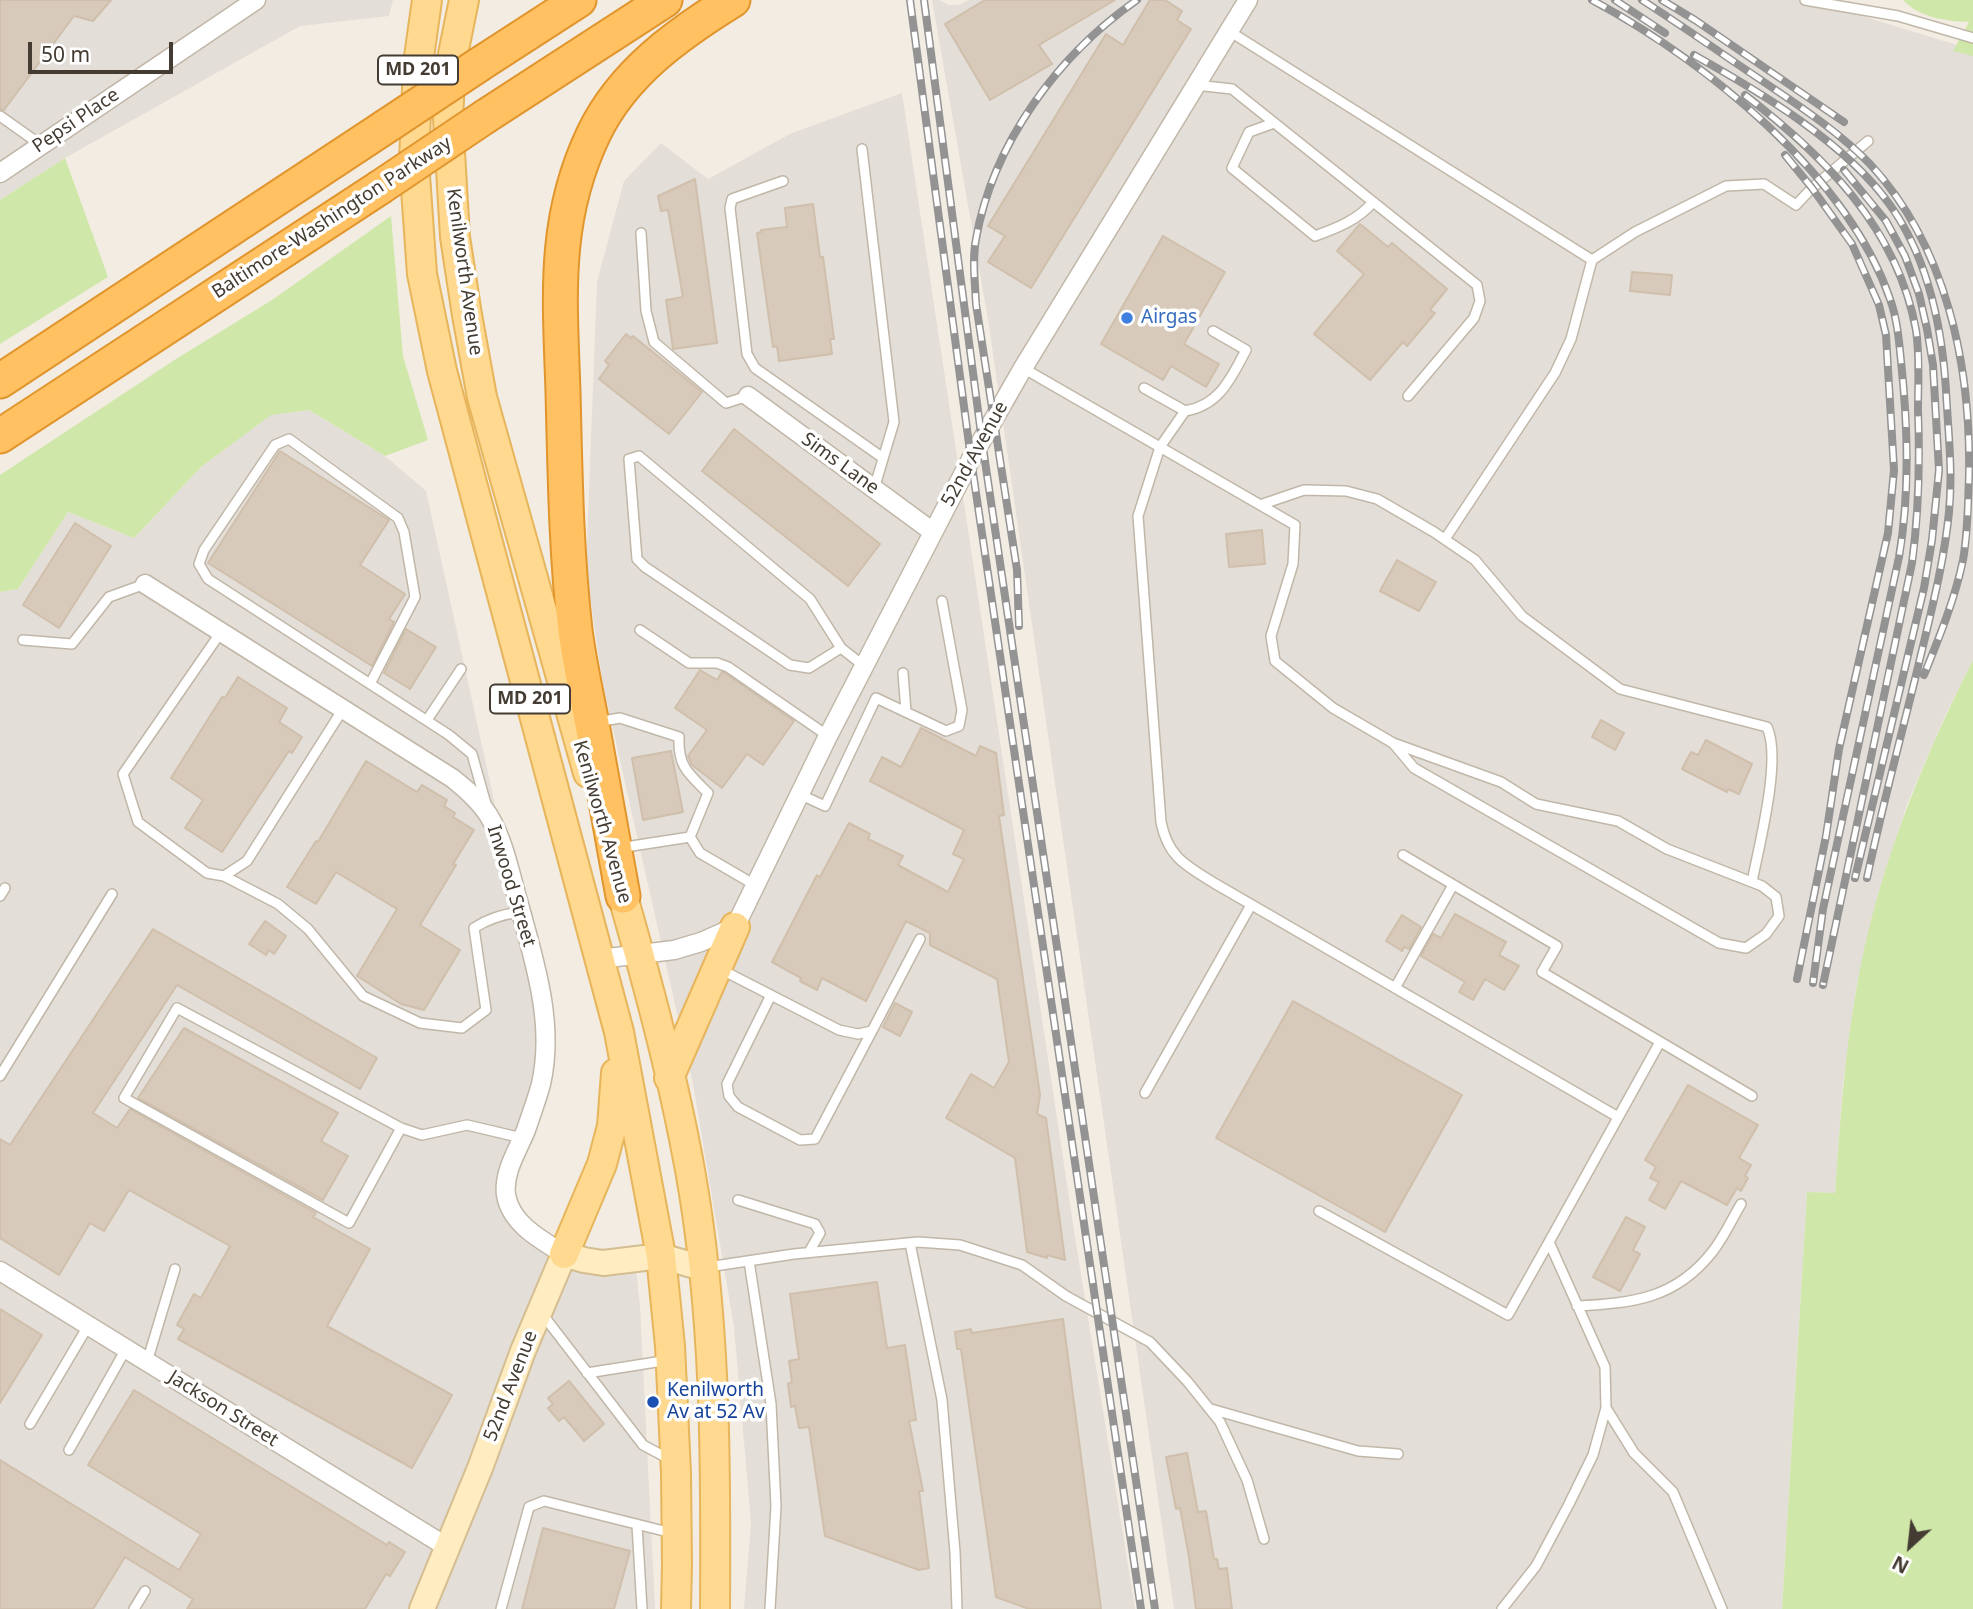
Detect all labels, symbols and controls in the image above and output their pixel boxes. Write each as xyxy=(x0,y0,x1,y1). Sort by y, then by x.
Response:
scale bar xyxy=(32,28,177,72)
text: 50 m xyxy=(41,40,90,68)
road number: MD 201 xyxy=(378,56,458,84)
street label: Pepsi Place xyxy=(28,84,124,158)
street label: Baltimore-Washington Parkway xyxy=(208,132,456,304)
street label: Kenilworth Avenue xyxy=(441,187,487,357)
place label: Airgas xyxy=(1141,307,1197,329)
marker: Airgas xyxy=(1119,310,1135,326)
street label: 52nd Avenue xyxy=(937,397,1013,511)
street label: Sims Lane xyxy=(797,428,883,500)
road number: MD 201 xyxy=(490,684,570,714)
street label: Kenilworth Avenue xyxy=(568,738,636,906)
street label: Inwood Street xyxy=(482,823,540,949)
street label: 52nd Avenue xyxy=(479,1327,543,1445)
street label: Jackson Street xyxy=(164,1366,282,1452)
place label: Kenilworth Av at 52 Av xyxy=(667,1380,765,1424)
marker: Kenilworth Av at 52 Av xyxy=(645,1394,661,1410)
north arrow xyxy=(1875,1511,1945,1581)
text: N xyxy=(1888,1550,1913,1580)

